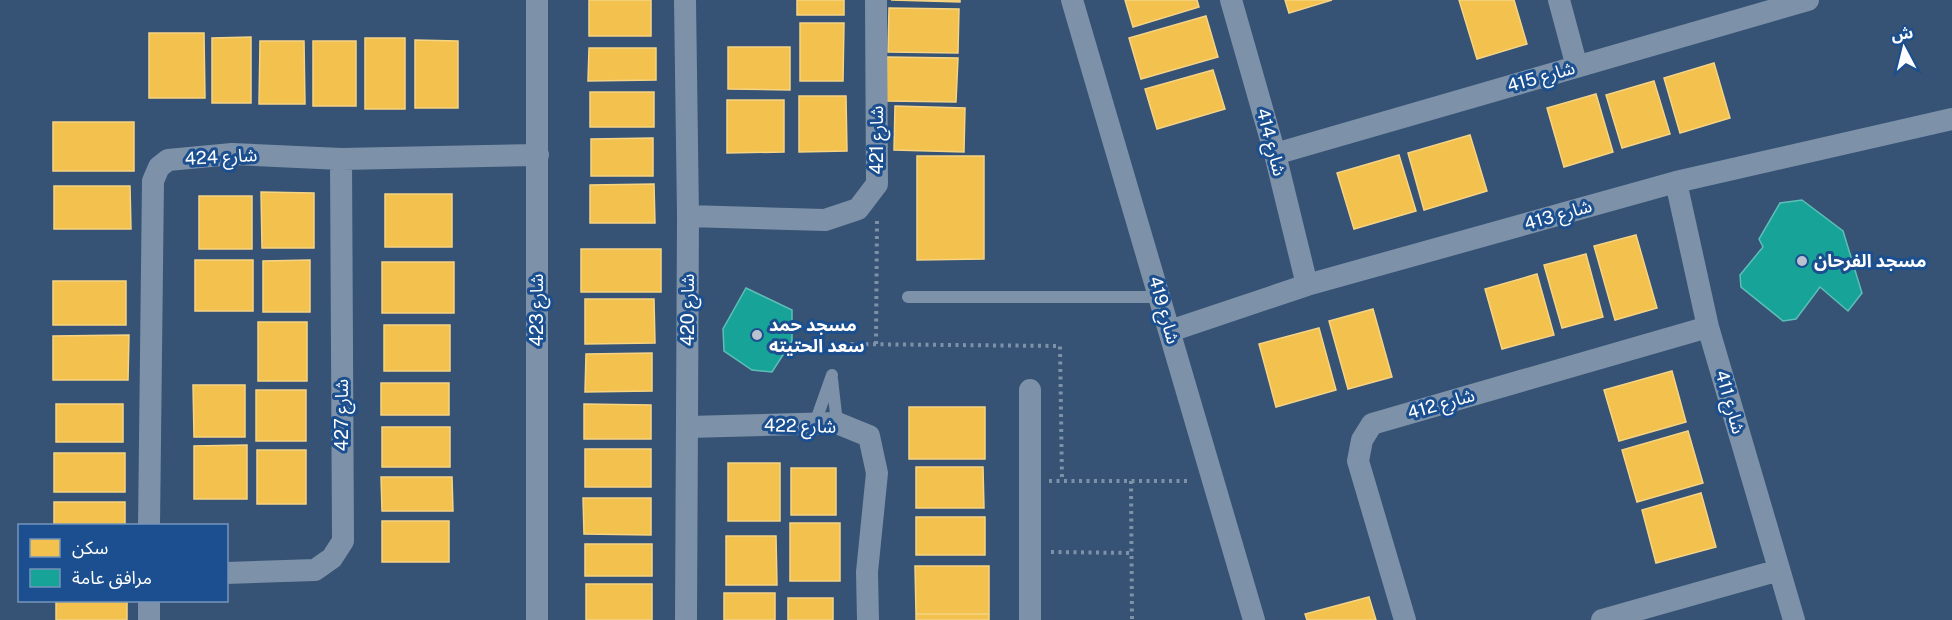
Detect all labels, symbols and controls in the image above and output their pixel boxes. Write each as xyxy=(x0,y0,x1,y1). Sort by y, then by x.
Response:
north arrow xyxy=(1874,18,1934,78)
text: ش xyxy=(1890,23,1914,44)
street label: شارع 415 xyxy=(1504,57,1578,100)
street label: شارع 421 xyxy=(866,106,891,174)
street label: شارع 414 xyxy=(1248,106,1291,179)
street label: شارع 424 xyxy=(184,144,258,173)
street label: شارع 413 xyxy=(1522,195,1595,238)
place label: مسجد الفرحان xyxy=(1814,250,1926,272)
marker: مسجد الفرحان xyxy=(1795,254,1809,268)
street label: شارع 423 xyxy=(526,274,551,346)
street label: شارع 420 xyxy=(677,274,702,346)
street label: شارع 419 xyxy=(1141,274,1184,347)
place label: مسجد حمد سعد الحتيته xyxy=(769,314,865,356)
marker: مسجد حمد سعد الحتيته xyxy=(750,328,764,342)
street label: شارع 411 xyxy=(1708,368,1750,437)
street label: شارع 427 xyxy=(331,379,356,451)
street label: شارع 412 xyxy=(1405,384,1478,427)
street label: شارع 422 xyxy=(764,414,836,441)
legend xyxy=(18,524,228,602)
text: سكن xyxy=(72,537,108,559)
text: مرافق عامة xyxy=(72,567,152,589)

